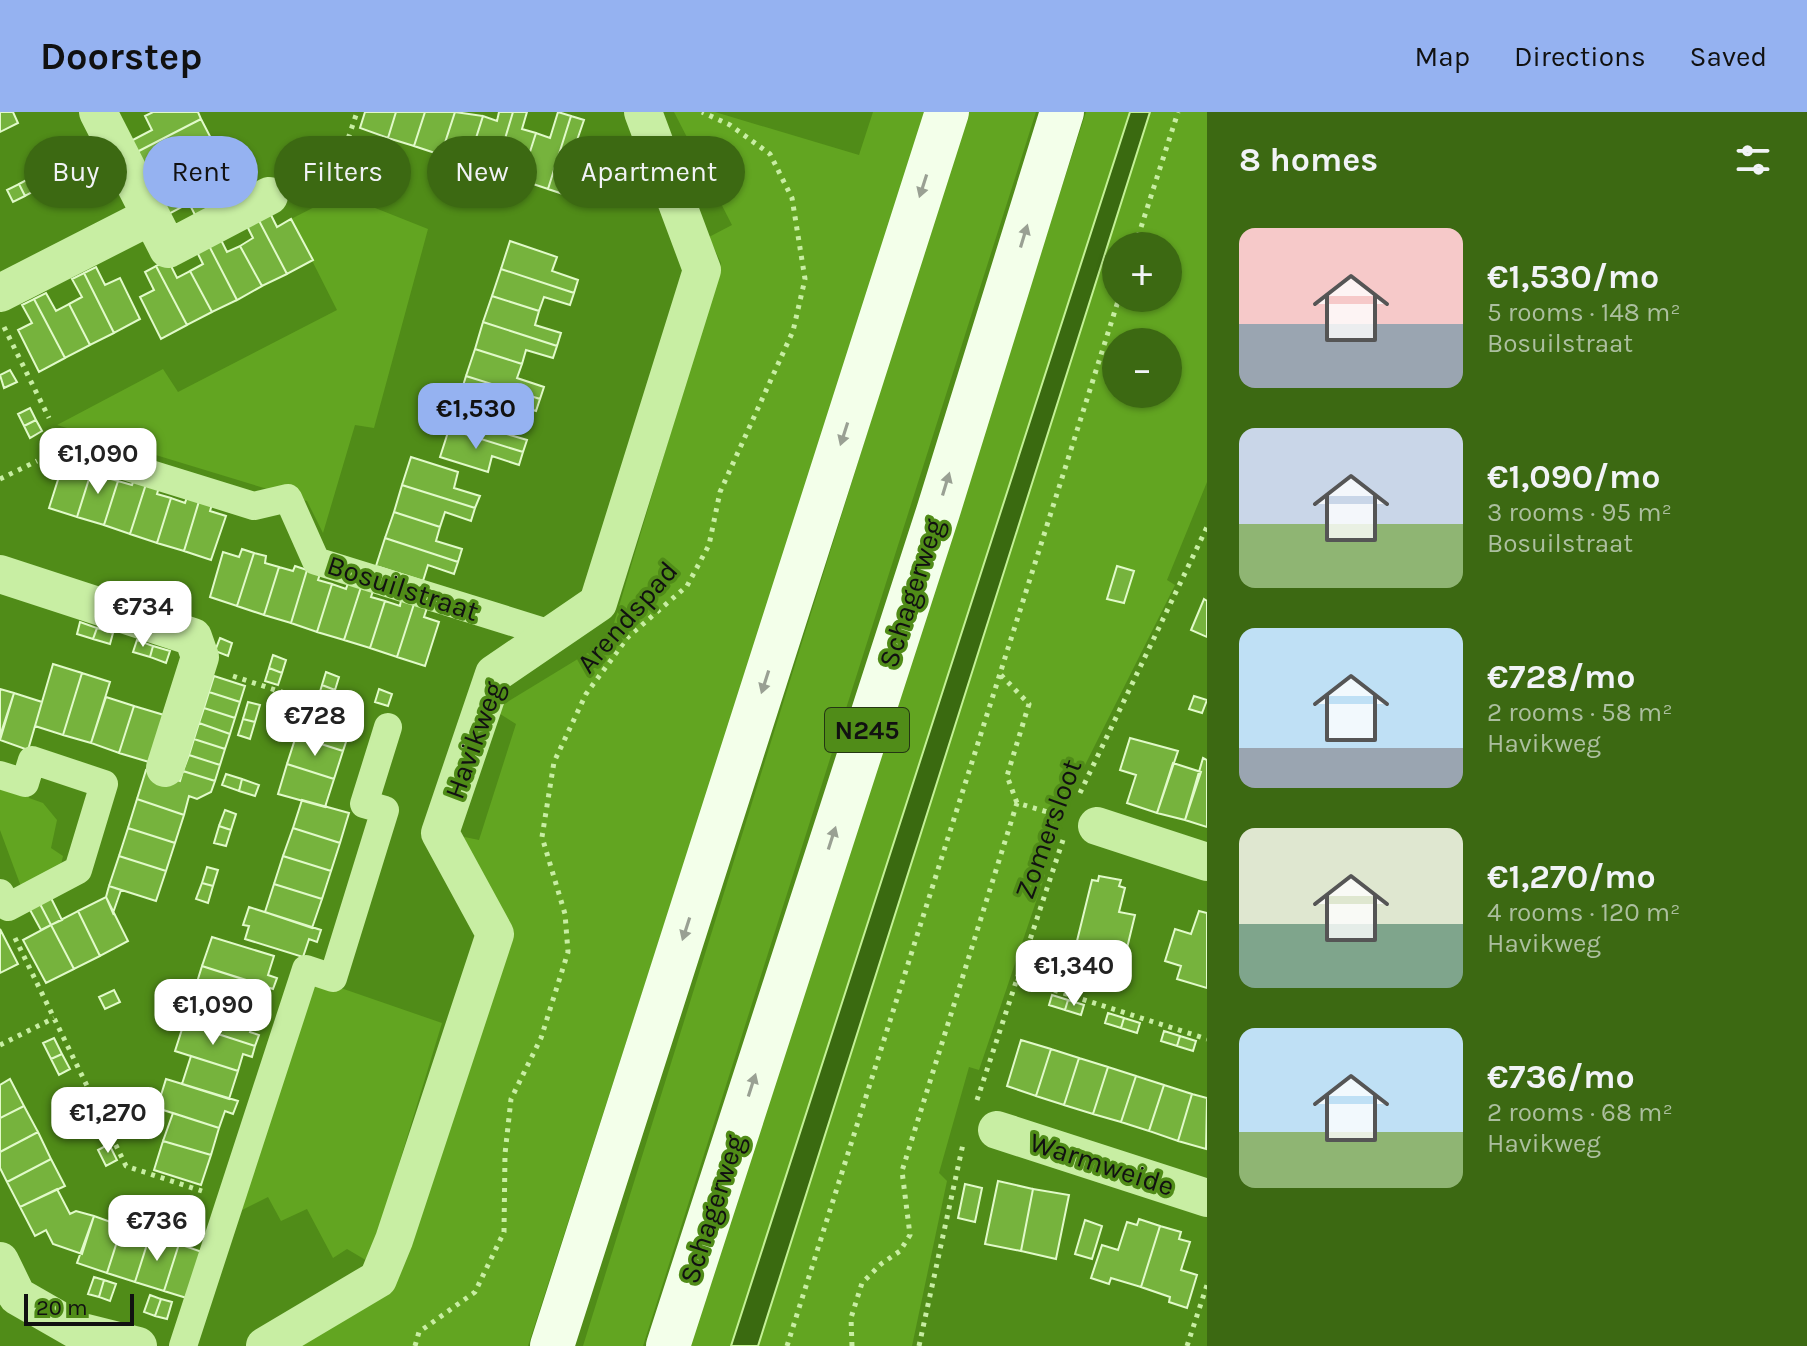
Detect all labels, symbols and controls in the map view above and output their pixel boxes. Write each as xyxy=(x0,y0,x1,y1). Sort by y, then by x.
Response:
text: Doorstep xyxy=(40,34,202,79)
text: Map xyxy=(1415,40,1470,73)
text: Directions xyxy=(1514,40,1646,73)
text: Saved xyxy=(1690,40,1767,73)
chip: Buy xyxy=(24,136,127,208)
chip: Rent xyxy=(143,136,258,208)
chip: Filters xyxy=(274,136,411,208)
chip: New xyxy=(427,136,537,208)
chip: Apartment xyxy=(553,136,745,208)
icon: filters xyxy=(1731,138,1775,182)
text: 8 homes xyxy=(1239,140,1378,180)
one-way arrow xyxy=(917,175,929,199)
one-way arrow xyxy=(1018,223,1031,247)
map controls xyxy=(1102,232,1182,408)
button: + xyxy=(1102,232,1182,312)
text: €1,530/mo xyxy=(1487,257,1659,297)
icon: home xyxy=(1303,260,1399,356)
text: 5 rooms · 148 m² xyxy=(1487,297,1681,328)
button: − xyxy=(1102,328,1182,408)
text: Bosuilstraat xyxy=(1487,328,1633,359)
pin: €1,530 xyxy=(411,383,541,451)
text: €1,530 xyxy=(436,393,516,424)
one-way arrow xyxy=(837,422,850,446)
pin: €1,090 xyxy=(33,428,163,496)
text: €1,090 xyxy=(57,438,139,469)
text: €1,090/mo xyxy=(1487,457,1661,497)
icon: home xyxy=(1303,460,1399,556)
one-way arrow xyxy=(940,472,953,496)
text: 3 rooms · 95 m² xyxy=(1487,497,1672,528)
street label: Schagerweg xyxy=(871,514,951,672)
text: Bosuilstraat xyxy=(1487,528,1633,559)
street label: Bosuilstraat xyxy=(323,548,483,628)
street label: Arendspad xyxy=(570,554,684,680)
pin: €734 xyxy=(96,581,190,649)
text: €734 xyxy=(112,591,174,622)
text: €728/mo xyxy=(1487,657,1636,697)
icon: home xyxy=(1303,660,1399,756)
one-way arrow xyxy=(758,670,771,694)
street label: Havikweg xyxy=(437,676,511,803)
pin: €728 xyxy=(268,690,362,758)
text: 2 rooms · 58 m² xyxy=(1487,697,1673,728)
text: €728 xyxy=(284,700,346,731)
road number: N245 xyxy=(825,708,909,752)
text: Havikweg xyxy=(1487,728,1601,759)
street label: Zomersloot xyxy=(1007,755,1089,903)
one-way arrow xyxy=(826,826,839,850)
text: €1,270/mo xyxy=(1487,857,1656,897)
icon: home xyxy=(1303,860,1399,956)
text: 4 rooms · 120 m² xyxy=(1487,897,1681,928)
one-way arrow xyxy=(679,918,691,942)
text: Havikweg xyxy=(1487,928,1601,959)
pin: €1,340 xyxy=(1009,940,1139,1008)
text: €1,340 xyxy=(1034,950,1114,981)
pin: €1,090 xyxy=(148,979,278,1047)
text: €1,090 xyxy=(172,989,254,1020)
text: €736/mo xyxy=(1487,1057,1635,1097)
icon: home xyxy=(1303,1060,1399,1156)
one-way arrow xyxy=(746,1073,759,1097)
pin: €1,270 xyxy=(43,1087,173,1155)
text: €1,270 xyxy=(69,1097,147,1128)
text: 2 rooms · 68 m² xyxy=(1487,1097,1673,1128)
street label: Warmweide xyxy=(1026,1125,1178,1203)
text: Havikweg xyxy=(1487,1128,1601,1159)
street label: Schagerweg xyxy=(672,1130,752,1288)
pin: €736 xyxy=(110,1195,204,1263)
text: €736 xyxy=(126,1205,188,1236)
scale bar xyxy=(24,1290,134,1326)
text: 20 m xyxy=(36,1295,88,1321)

